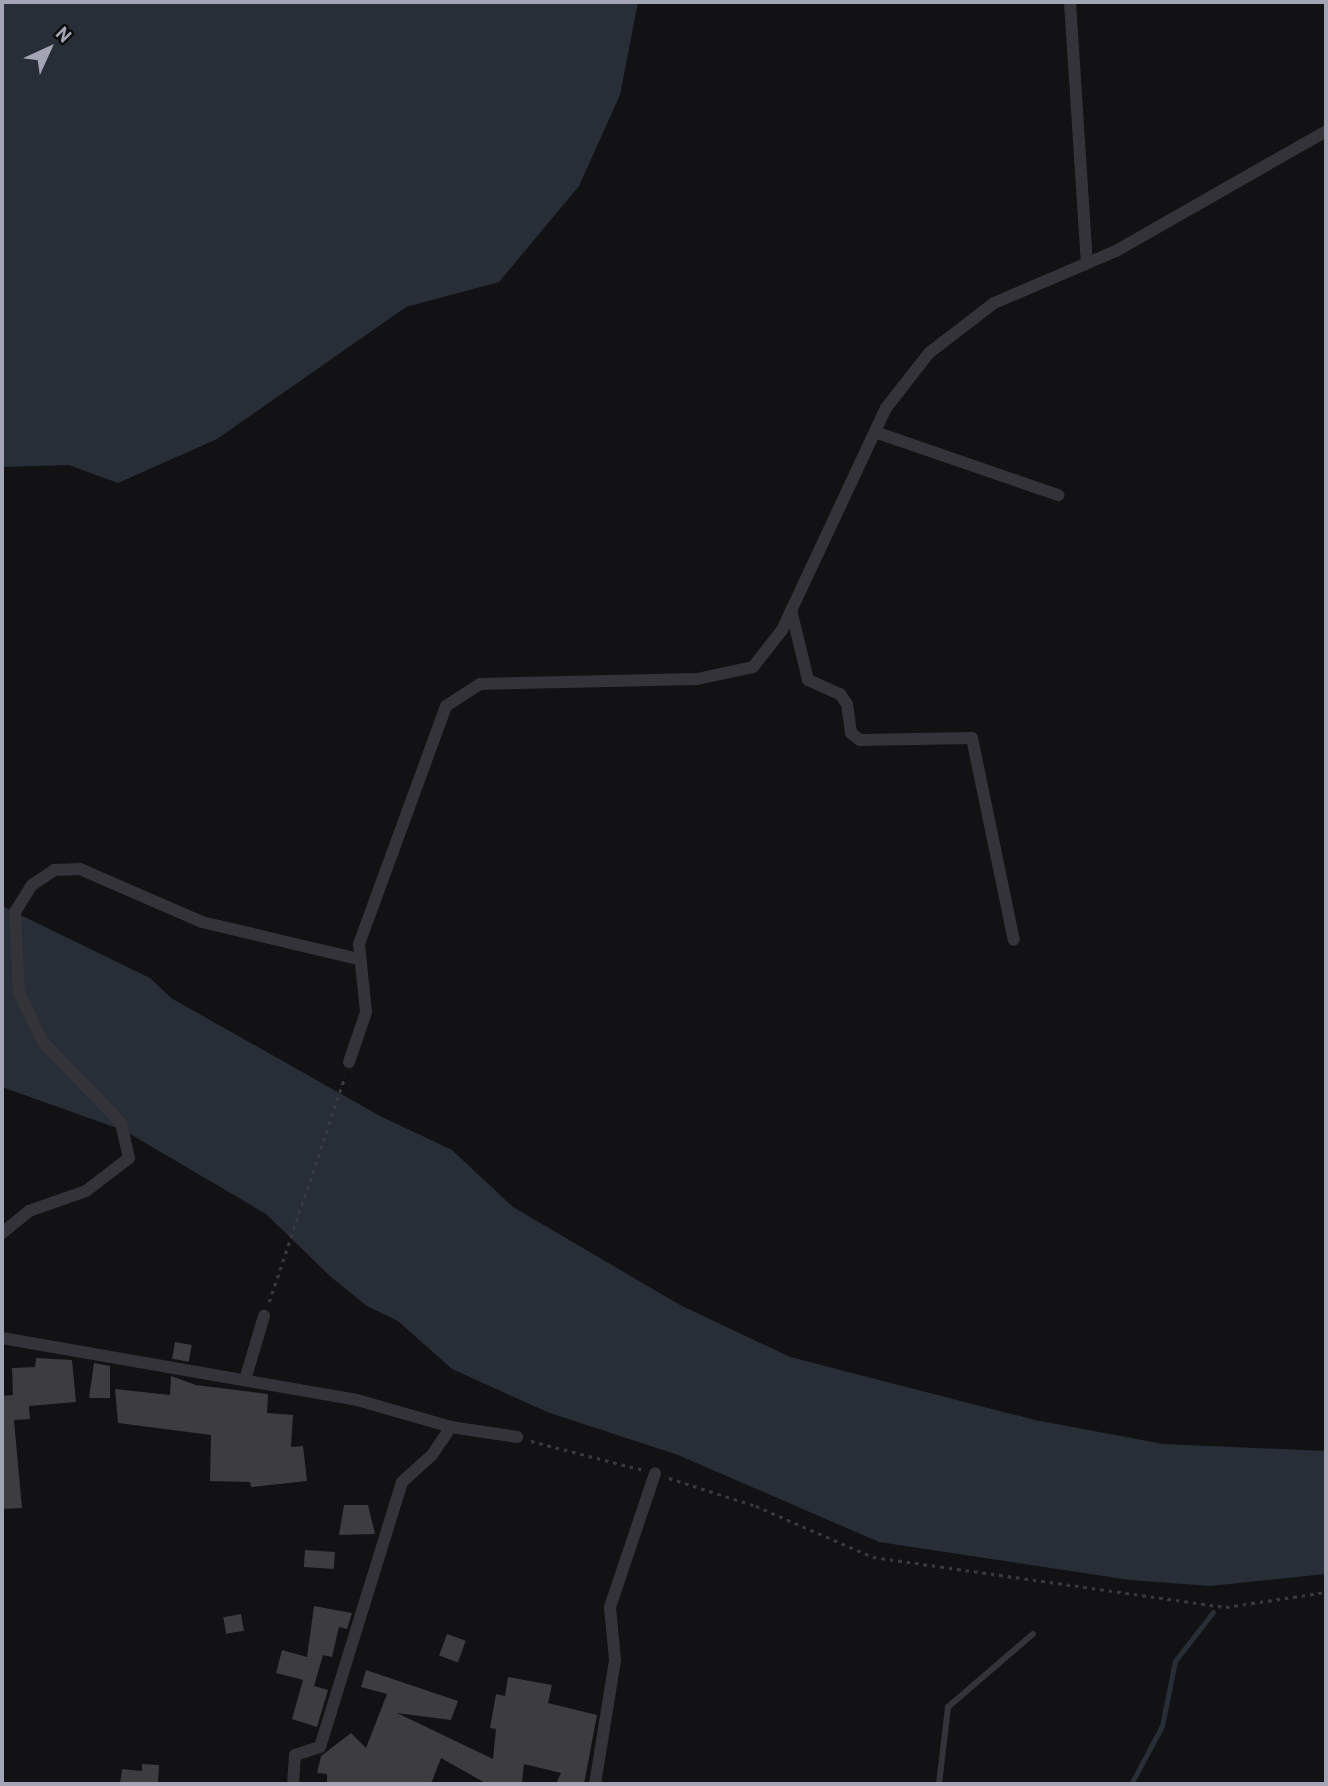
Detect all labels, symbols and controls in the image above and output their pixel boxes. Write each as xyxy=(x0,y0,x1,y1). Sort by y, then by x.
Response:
north arrow xyxy=(14,14,84,84)
text: N xyxy=(52,21,77,46)

